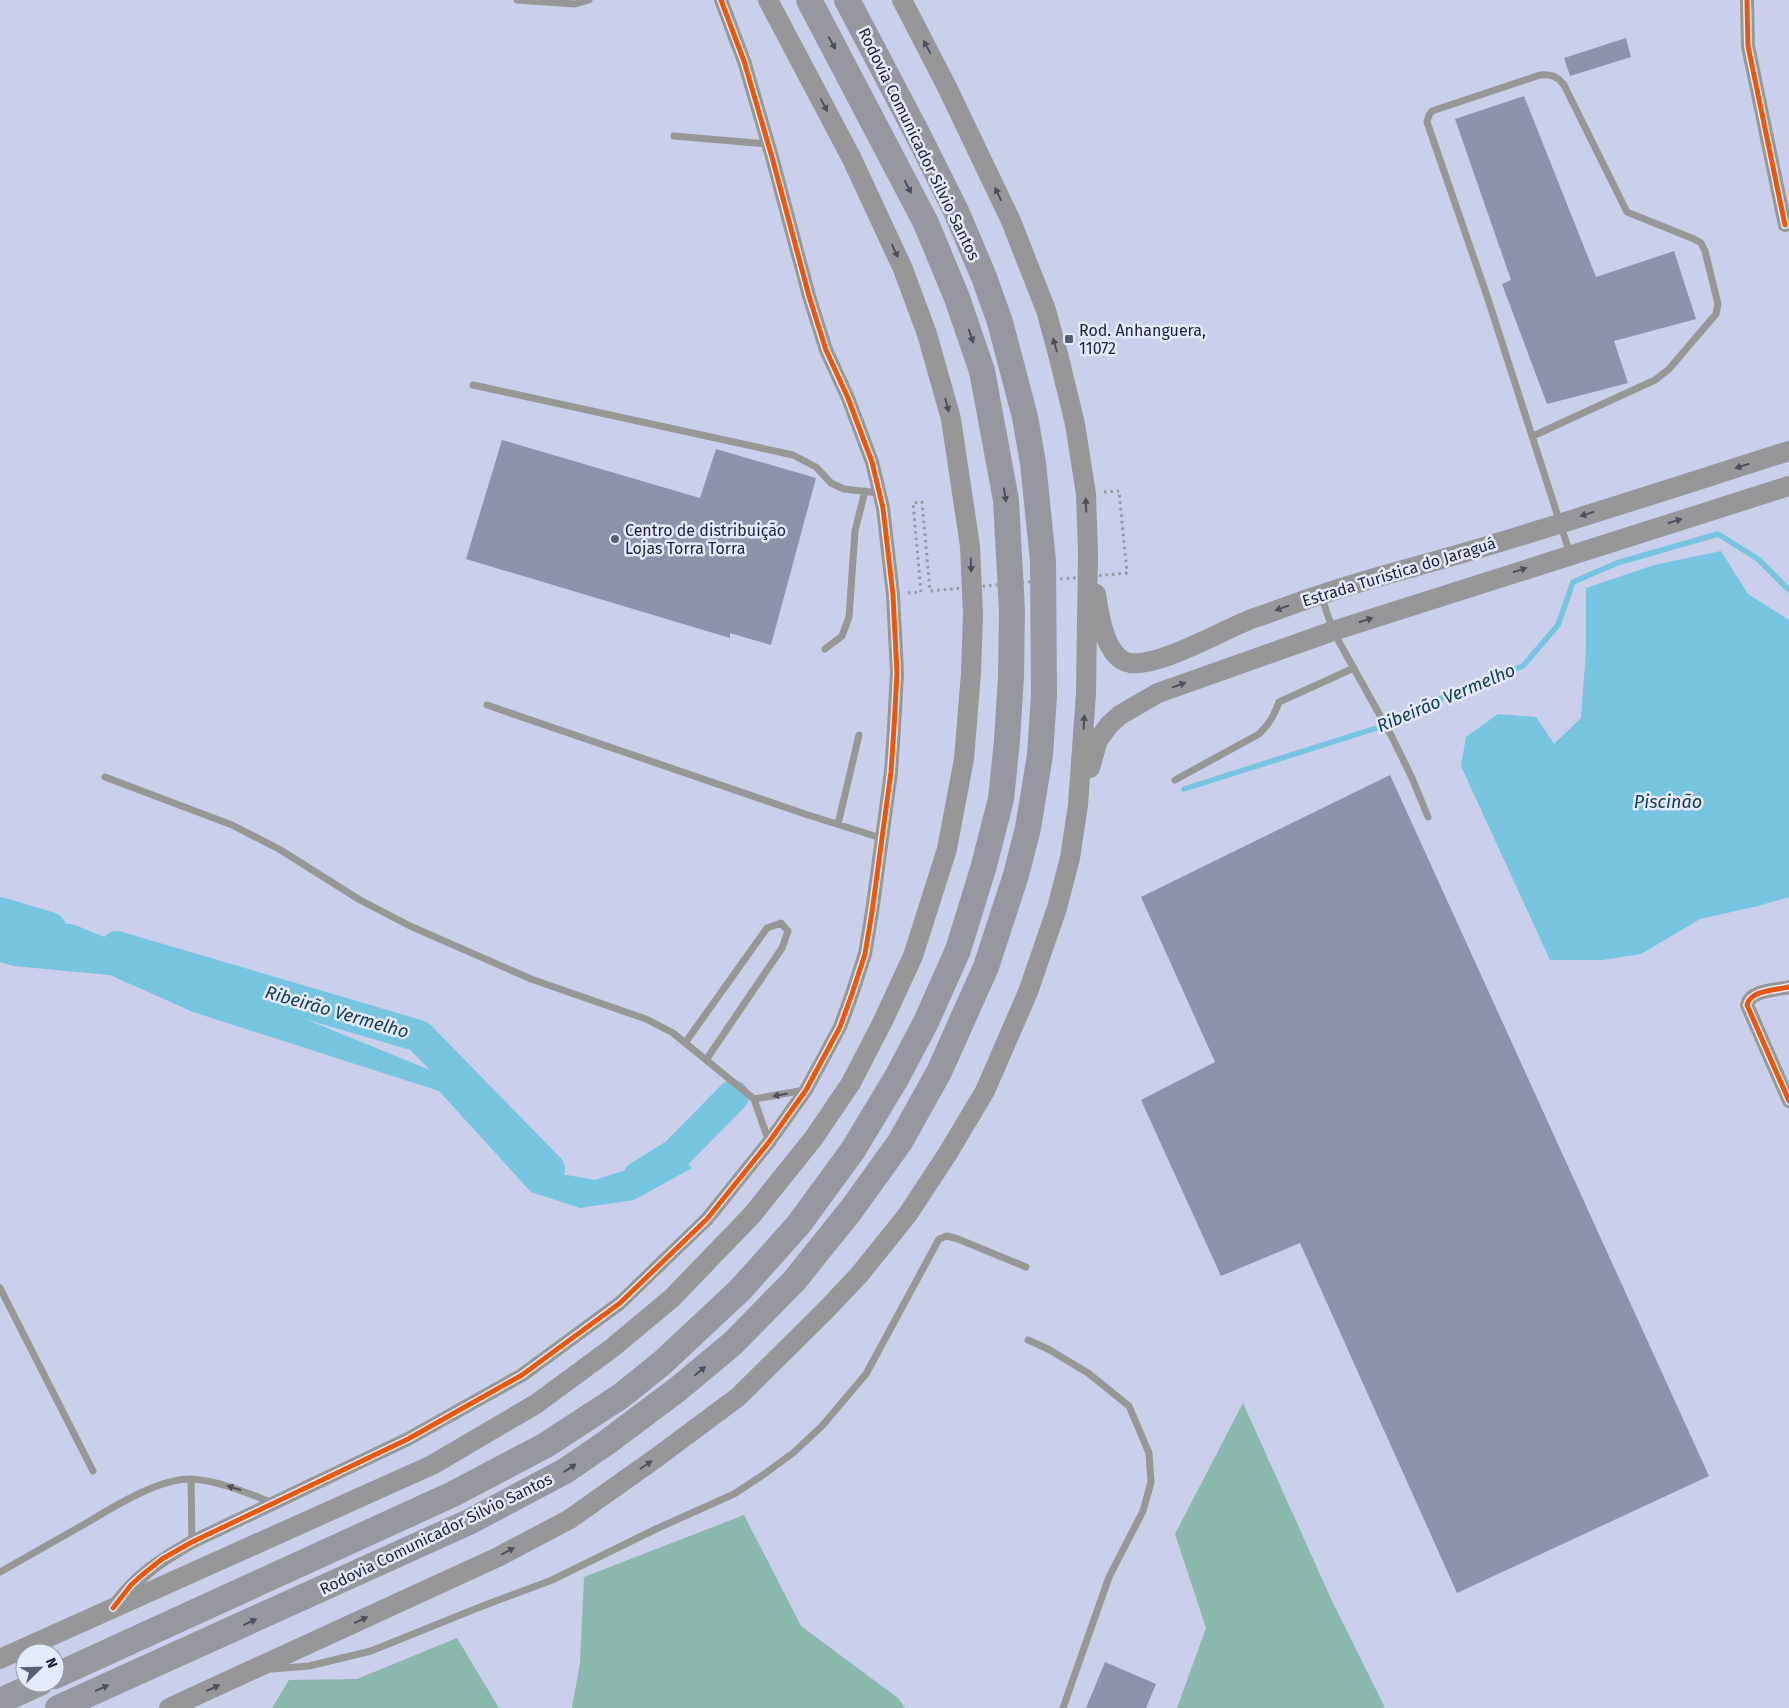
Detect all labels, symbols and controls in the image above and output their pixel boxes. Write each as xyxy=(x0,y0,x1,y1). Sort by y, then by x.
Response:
street label: Rodovia Comunicador Silvio Santos xyxy=(854,25,984,263)
one-way arrow xyxy=(828,35,836,50)
one-way arrow xyxy=(923,40,931,55)
one-way arrow xyxy=(820,97,828,112)
one-way arrow xyxy=(904,179,912,194)
one-way arrow xyxy=(993,187,1001,201)
one-way arrow xyxy=(891,244,899,258)
place label: Rod. Anhanguera, 11072 xyxy=(1079,321,1206,358)
one-way arrow xyxy=(967,329,975,344)
marker: Rod. Anhanguera, 11072 xyxy=(1063,333,1075,345)
one-way arrow xyxy=(1051,338,1059,353)
one-way arrow xyxy=(943,397,951,412)
one-way arrow xyxy=(1735,462,1750,470)
one-way arrow xyxy=(1002,487,1010,503)
one-way arrow xyxy=(1082,496,1090,512)
one-way arrow xyxy=(1580,511,1595,518)
one-way arrow xyxy=(1668,517,1683,525)
place label: Centro de distribuição Lojas Torra Torra xyxy=(625,521,786,558)
marker: Centro de distribuição Lojas Torra Torra xyxy=(609,533,621,545)
street label: Estrada Turística do Jaraguá xyxy=(1300,533,1498,611)
one-way arrow xyxy=(967,557,975,573)
one-way arrow xyxy=(1513,566,1528,573)
one-way arrow xyxy=(1274,605,1289,612)
one-way arrow xyxy=(1358,616,1373,623)
water label: Ribeirão Vermelho xyxy=(1373,659,1519,737)
one-way arrow xyxy=(1172,681,1187,689)
one-way arrow xyxy=(1081,713,1089,729)
water label: Piscinão xyxy=(1634,791,1702,813)
water label: Ribeirão Vermelho xyxy=(263,981,411,1043)
one-way arrow xyxy=(772,1092,788,1100)
one-way arrow xyxy=(693,1365,706,1376)
one-way arrow xyxy=(639,1460,653,1470)
one-way arrow xyxy=(563,1463,577,1473)
street label: Rodovia Comunicador Silvio Santos xyxy=(317,1469,555,1599)
one-way arrow xyxy=(226,1484,241,1492)
one-way arrow xyxy=(501,1547,516,1555)
one-way arrow xyxy=(354,1615,368,1623)
one-way arrow xyxy=(243,1617,257,1625)
north arrow xyxy=(15,1643,65,1693)
text: N xyxy=(42,1656,61,1671)
one-way arrow xyxy=(206,1683,220,1691)
one-way arrow xyxy=(95,1684,109,1692)

